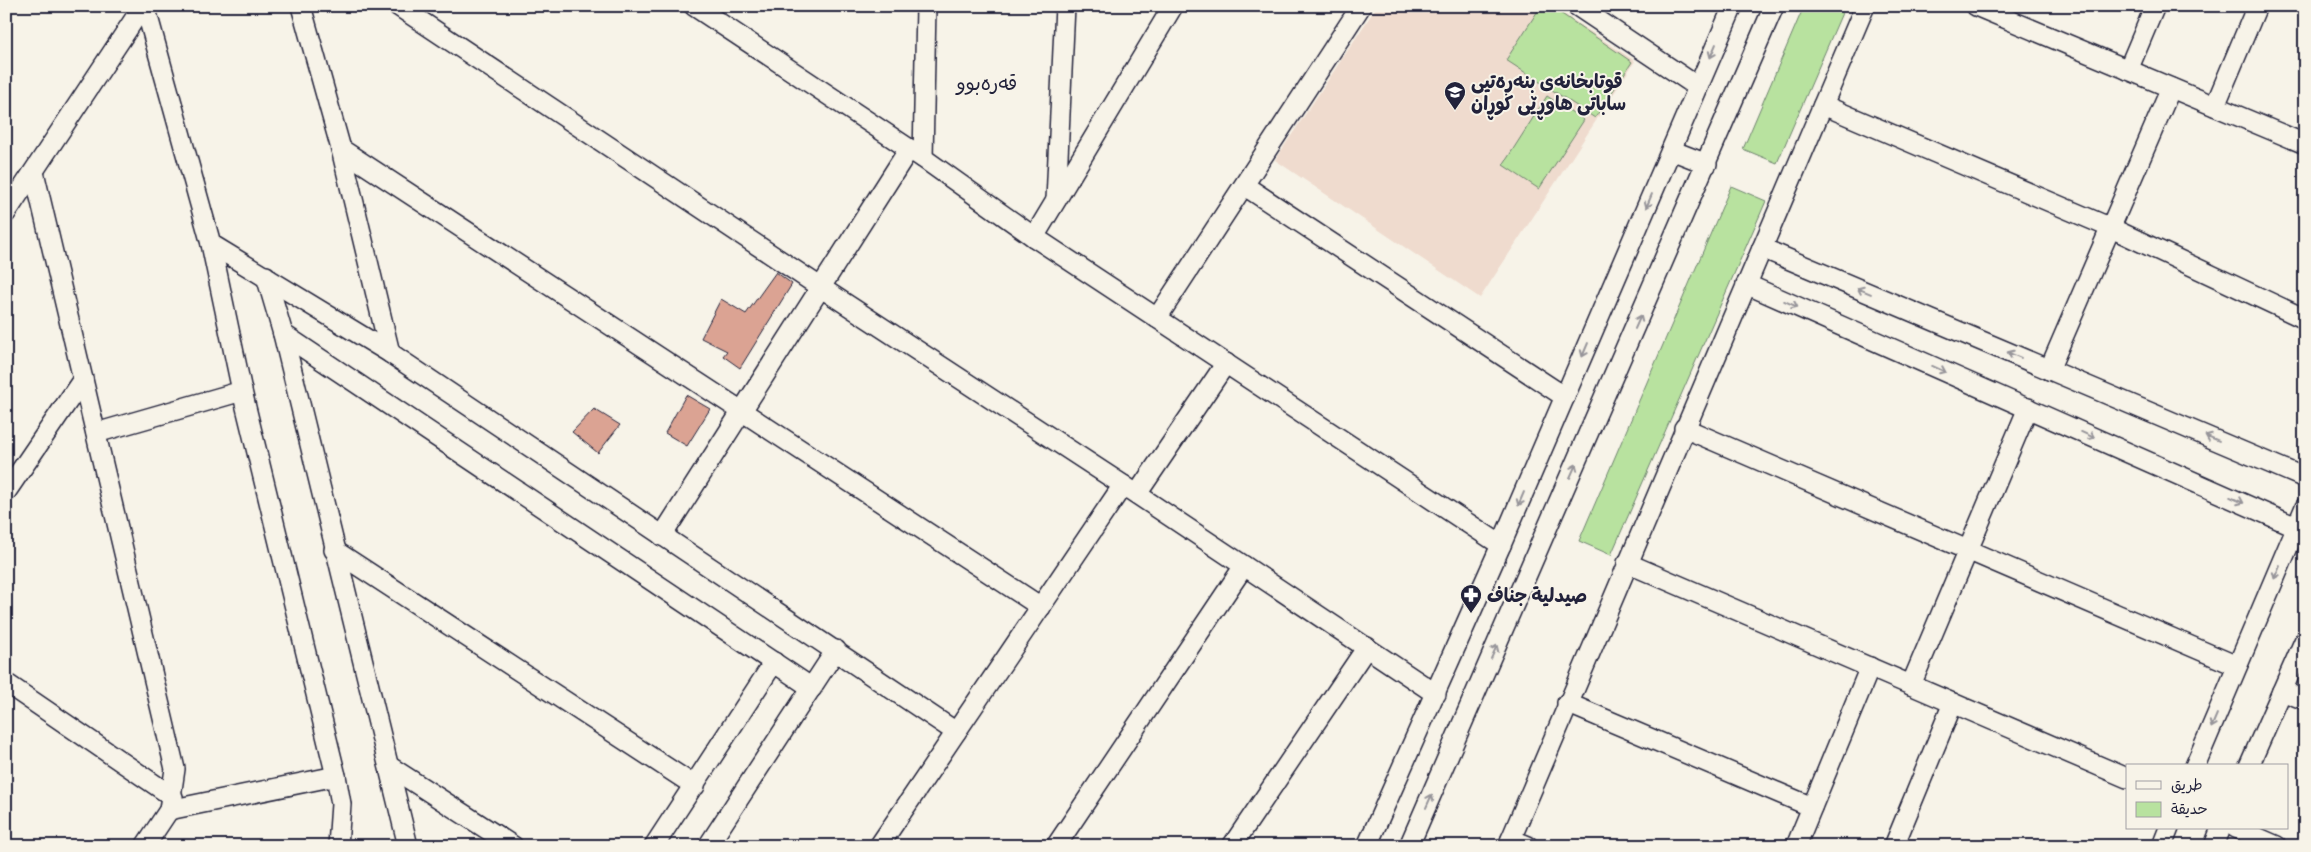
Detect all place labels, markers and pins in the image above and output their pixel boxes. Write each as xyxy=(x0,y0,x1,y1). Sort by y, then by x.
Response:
place label: قوتابخانەی بنەڕەتیی ساباتی هاوڕێی کوڕان xyxy=(1471,70,1626,120)
school or university icon: قوتابخانەی بنەڕەتیی ساباتی هاوڕێی کوڕان xyxy=(1443,80,1467,111)
pharmacy icon: صيدلية جناف xyxy=(1459,583,1483,614)
place label: صيدلية جناف xyxy=(1487,584,1587,607)

